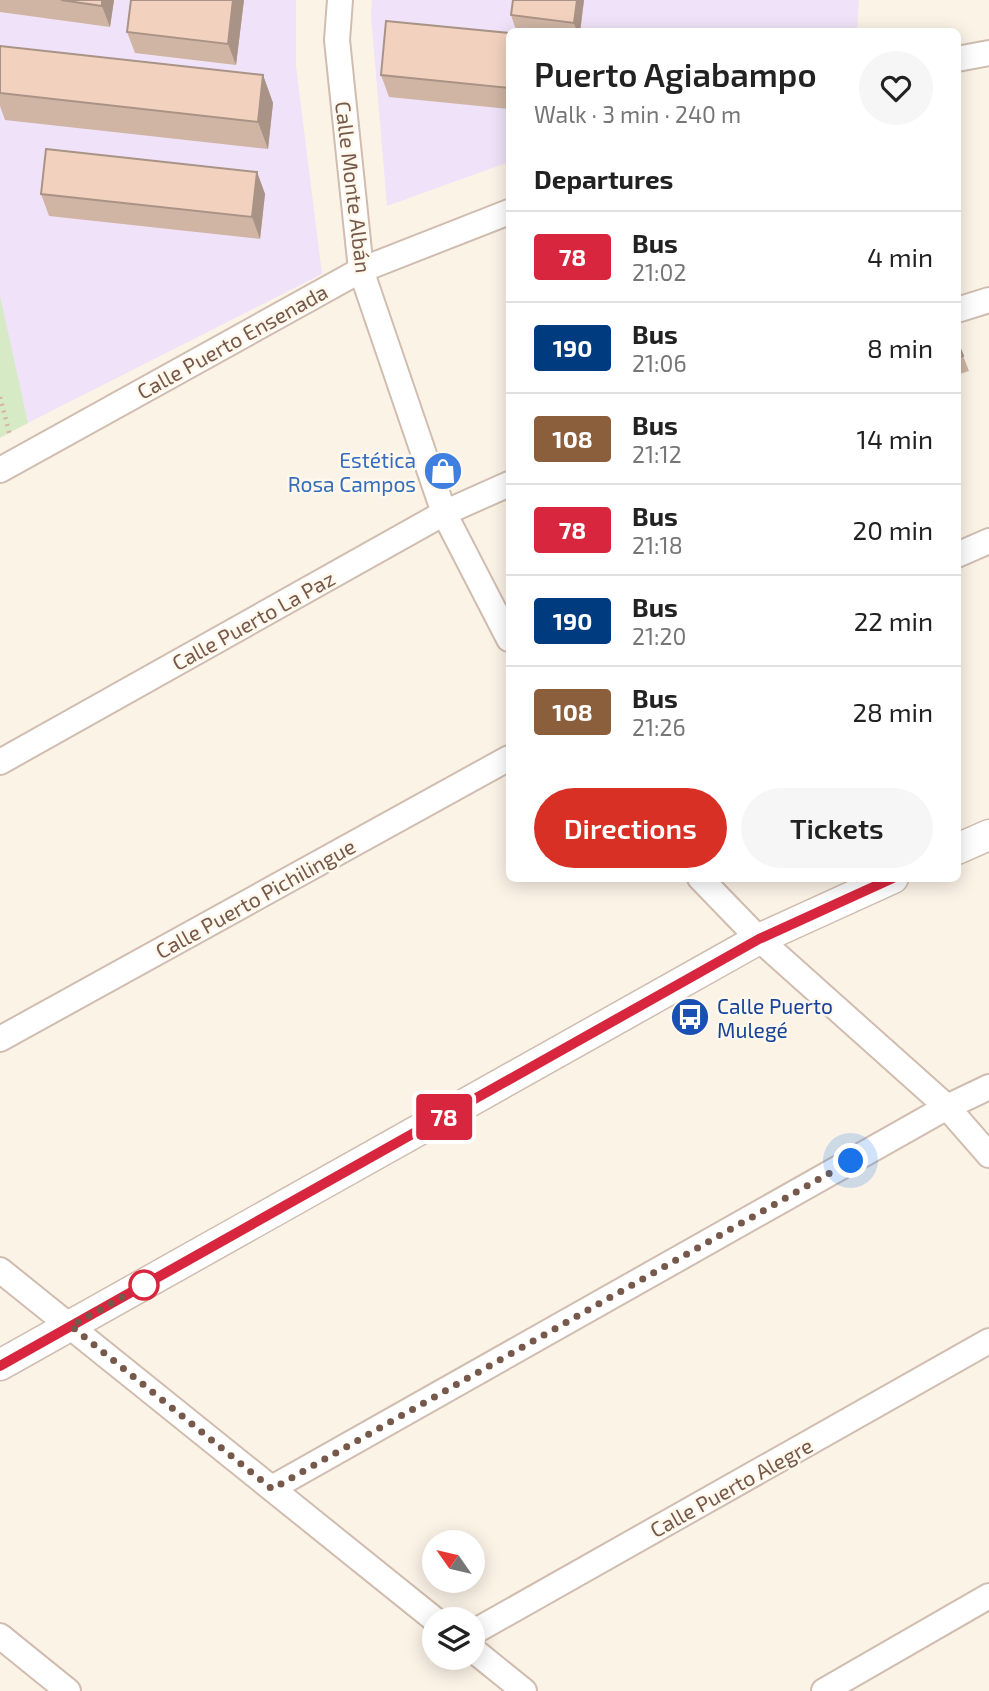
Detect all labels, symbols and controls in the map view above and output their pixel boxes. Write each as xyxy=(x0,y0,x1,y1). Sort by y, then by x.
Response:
button: heart xyxy=(859,51,933,125)
text: Puerto Agiabampo xyxy=(534,54,817,94)
street label: Calle Monte Albán xyxy=(331,100,377,274)
text: Walk · 3 min · 240 m xyxy=(534,100,741,128)
text: Departures xyxy=(534,163,673,194)
text: Bus xyxy=(632,227,678,258)
text: 4 min xyxy=(867,241,933,272)
text: 78 xyxy=(559,242,586,271)
text: 21:02 xyxy=(632,258,686,286)
street label: Calle Puerto Ensenada xyxy=(132,278,332,404)
text: Bus xyxy=(632,318,678,349)
text: 8 min xyxy=(867,332,933,363)
text: 190 xyxy=(553,333,592,362)
text: 21:06 xyxy=(632,349,687,377)
text: Bus xyxy=(632,409,678,440)
text: 14 min xyxy=(857,423,933,454)
text: 108 xyxy=(552,424,593,453)
text: 21:12 xyxy=(632,440,682,468)
place label: Estética Rosa Campos xyxy=(288,447,416,496)
shop icon: Estética Rosa Campos xyxy=(422,450,464,492)
text: Bus xyxy=(632,500,678,531)
text: 20 min xyxy=(853,514,933,545)
text: 78 xyxy=(559,515,586,544)
text: 21:18 xyxy=(632,531,683,559)
street label: Calle Puerto La Paz xyxy=(167,565,339,675)
text: Bus xyxy=(632,591,678,622)
text: 22 min xyxy=(854,605,933,636)
text: 190 xyxy=(553,606,592,635)
text: 21:20 xyxy=(632,622,686,650)
text: Bus xyxy=(632,682,678,713)
text: 28 min xyxy=(852,696,933,727)
text: 108 xyxy=(552,697,593,726)
text: 21:26 xyxy=(632,713,686,741)
button: Directions xyxy=(534,788,727,868)
button: Tickets xyxy=(741,788,933,868)
street label: Calle Puerto Pichilingue xyxy=(151,833,359,963)
place label: Calle Puerto Mulegé xyxy=(717,993,833,1042)
bus stop icon: Calle Puerto Mulegé xyxy=(669,996,711,1038)
line badge: 78 xyxy=(412,1094,476,1140)
text: 78 xyxy=(430,1102,458,1131)
your location xyxy=(833,1143,868,1178)
unlabelled marker xyxy=(129,1270,159,1300)
street label: Calle Puerto Alegre xyxy=(645,1432,817,1542)
north arrow xyxy=(422,1530,485,1592)
map controls xyxy=(422,1530,485,1670)
button: layers xyxy=(422,1607,485,1670)

